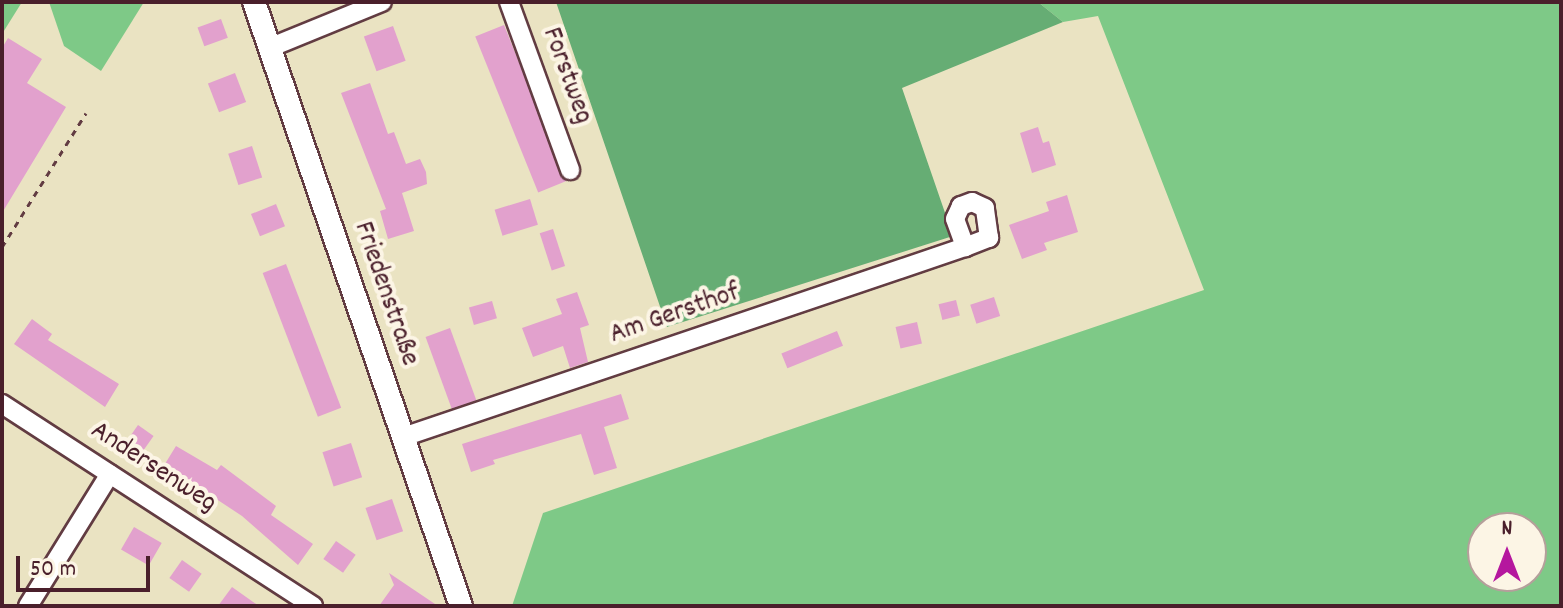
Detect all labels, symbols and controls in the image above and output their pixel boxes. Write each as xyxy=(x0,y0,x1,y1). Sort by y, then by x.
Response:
street label: Forstweg xyxy=(533,23,599,129)
street label: Friedenstraße xyxy=(345,218,425,370)
street label: Am Gersthof xyxy=(606,277,744,353)
street label: Andersenweg xyxy=(84,415,222,521)
north arrow xyxy=(1467,512,1547,592)
text: N xyxy=(1502,514,1512,545)
scale bar xyxy=(20,540,154,590)
text: 50 m xyxy=(30,553,76,587)

